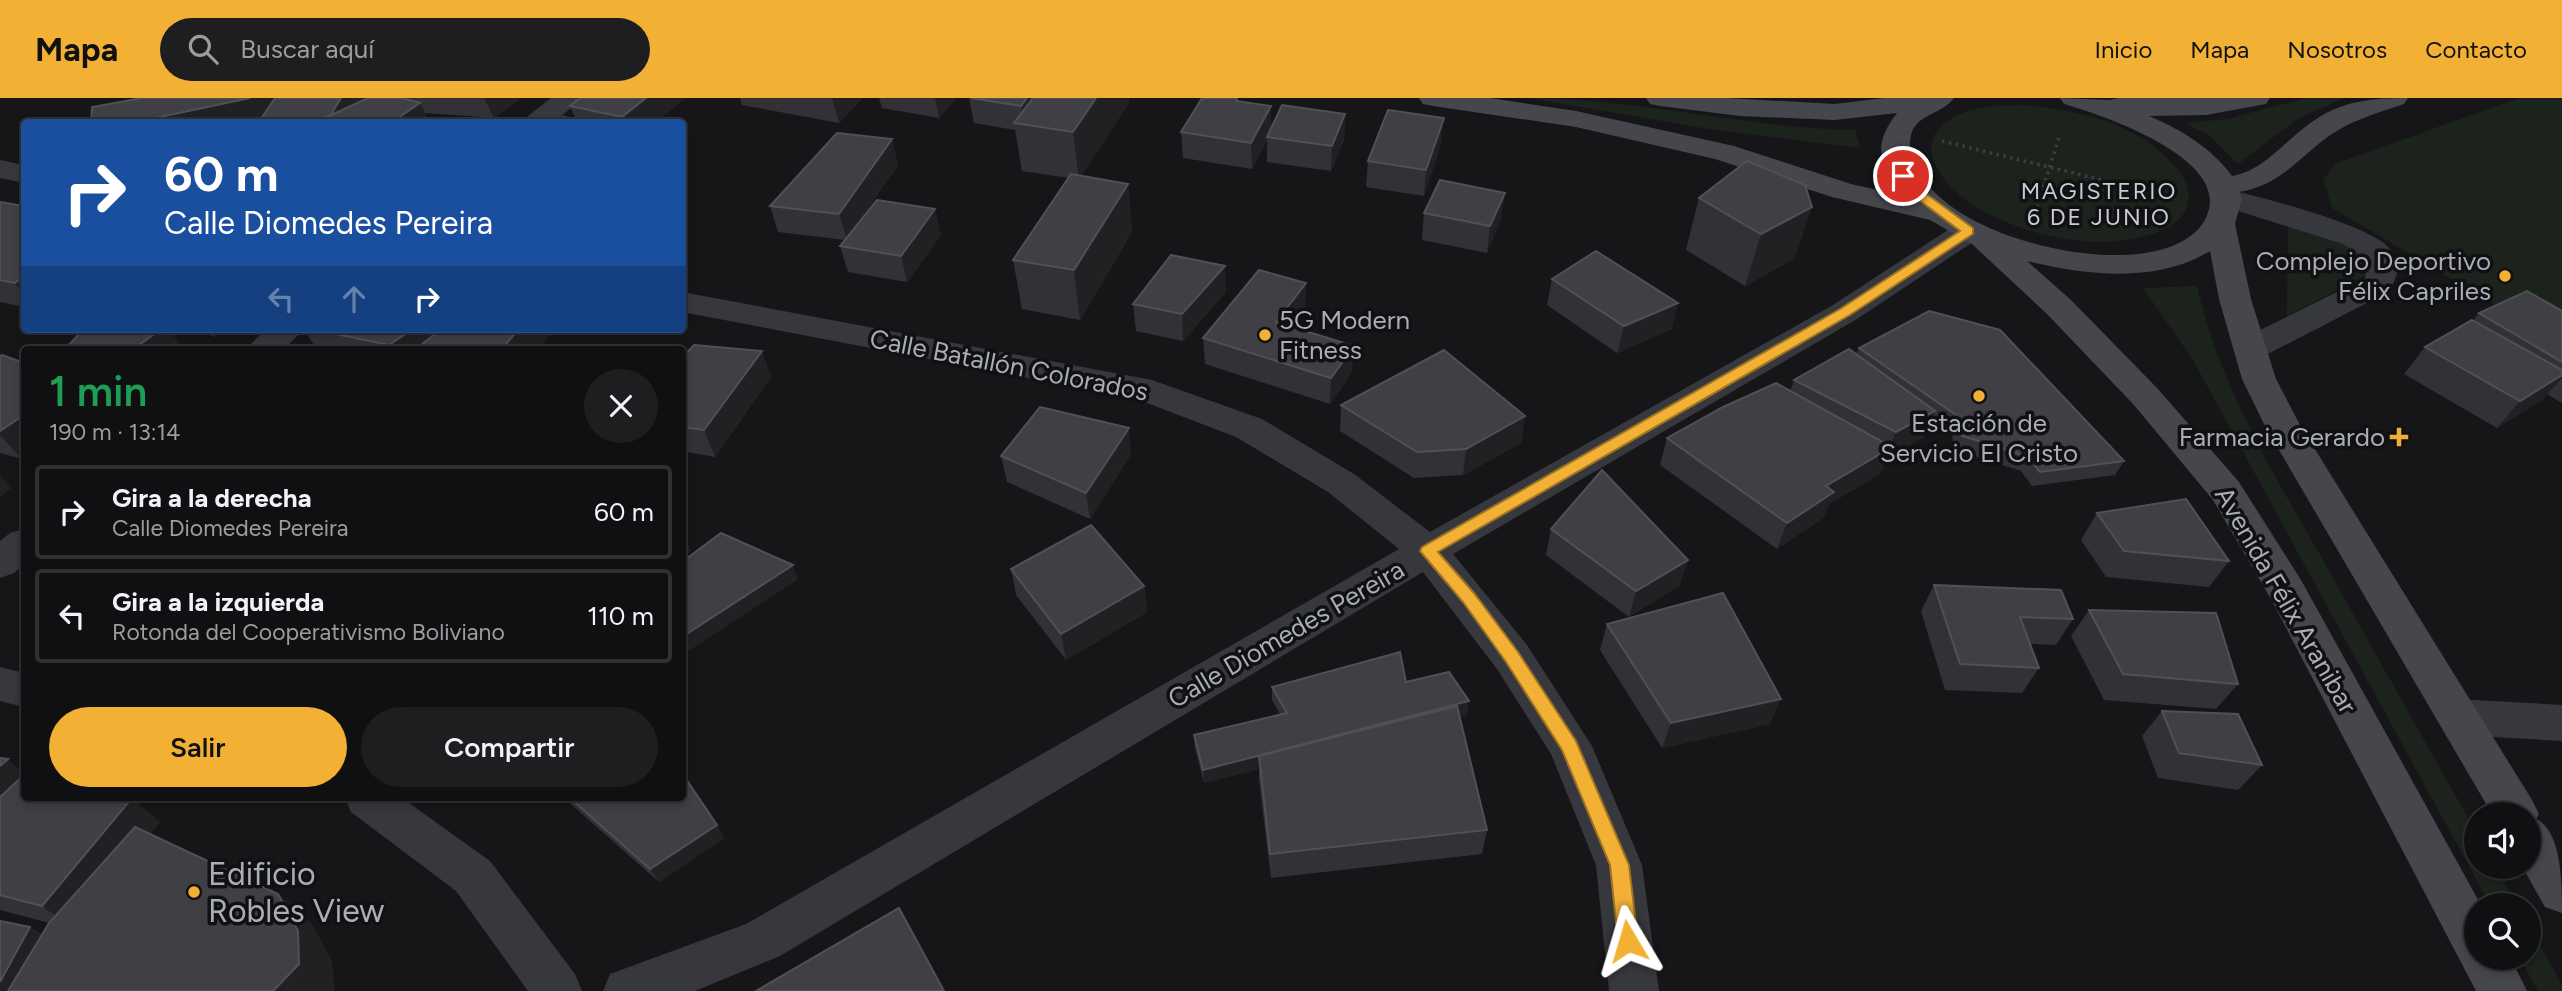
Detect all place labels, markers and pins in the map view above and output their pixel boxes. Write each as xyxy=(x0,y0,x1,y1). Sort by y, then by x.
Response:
pin xyxy=(1873,146,1933,206)
place label: Complejo Deportivo Félix Capriles xyxy=(2256,245,2491,307)
marker: Complejo Deportivo Félix Capriles xyxy=(2497,268,2513,284)
place label: 5G Modern Fitness xyxy=(1279,304,1410,366)
marker: 5G Modern Fitness xyxy=(1257,327,1273,343)
marker: Estación de Servicio El Cristo xyxy=(1971,388,1987,404)
place label: Estación de Servicio El Cristo xyxy=(1880,407,2078,469)
place label: Farmacia Gerardo xyxy=(2179,421,2385,453)
marker: Farmacia Gerardo xyxy=(2391,429,2407,445)
place label: Edificio Robles View xyxy=(208,855,384,930)
marker: Edificio Robles View xyxy=(186,884,202,900)

